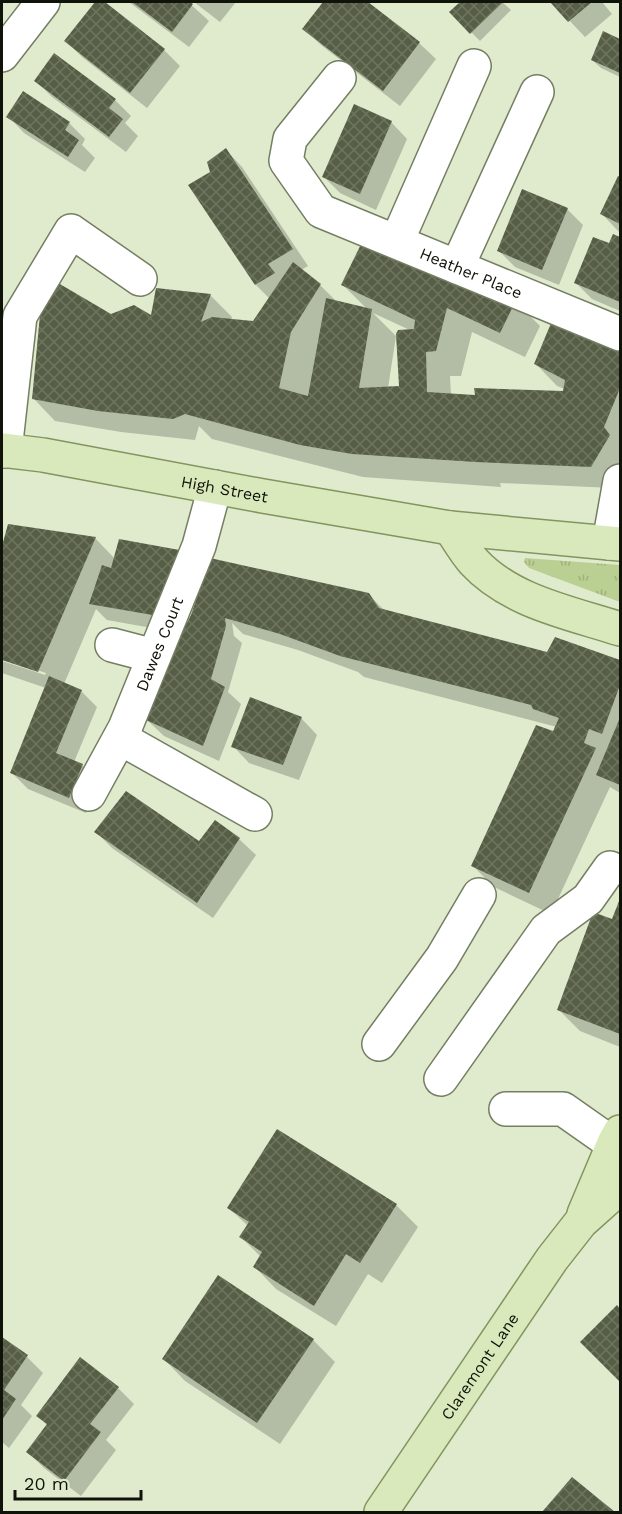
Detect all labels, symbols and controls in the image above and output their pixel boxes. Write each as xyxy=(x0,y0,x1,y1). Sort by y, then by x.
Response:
street label: Heather Place xyxy=(417,243,525,302)
street label: High Street xyxy=(180,471,270,506)
street label: Dawes Court xyxy=(132,594,187,694)
street label: Claremont Lane xyxy=(437,1309,522,1423)
scale bar xyxy=(15,1463,141,1501)
text: 20 m xyxy=(24,1473,69,1494)

